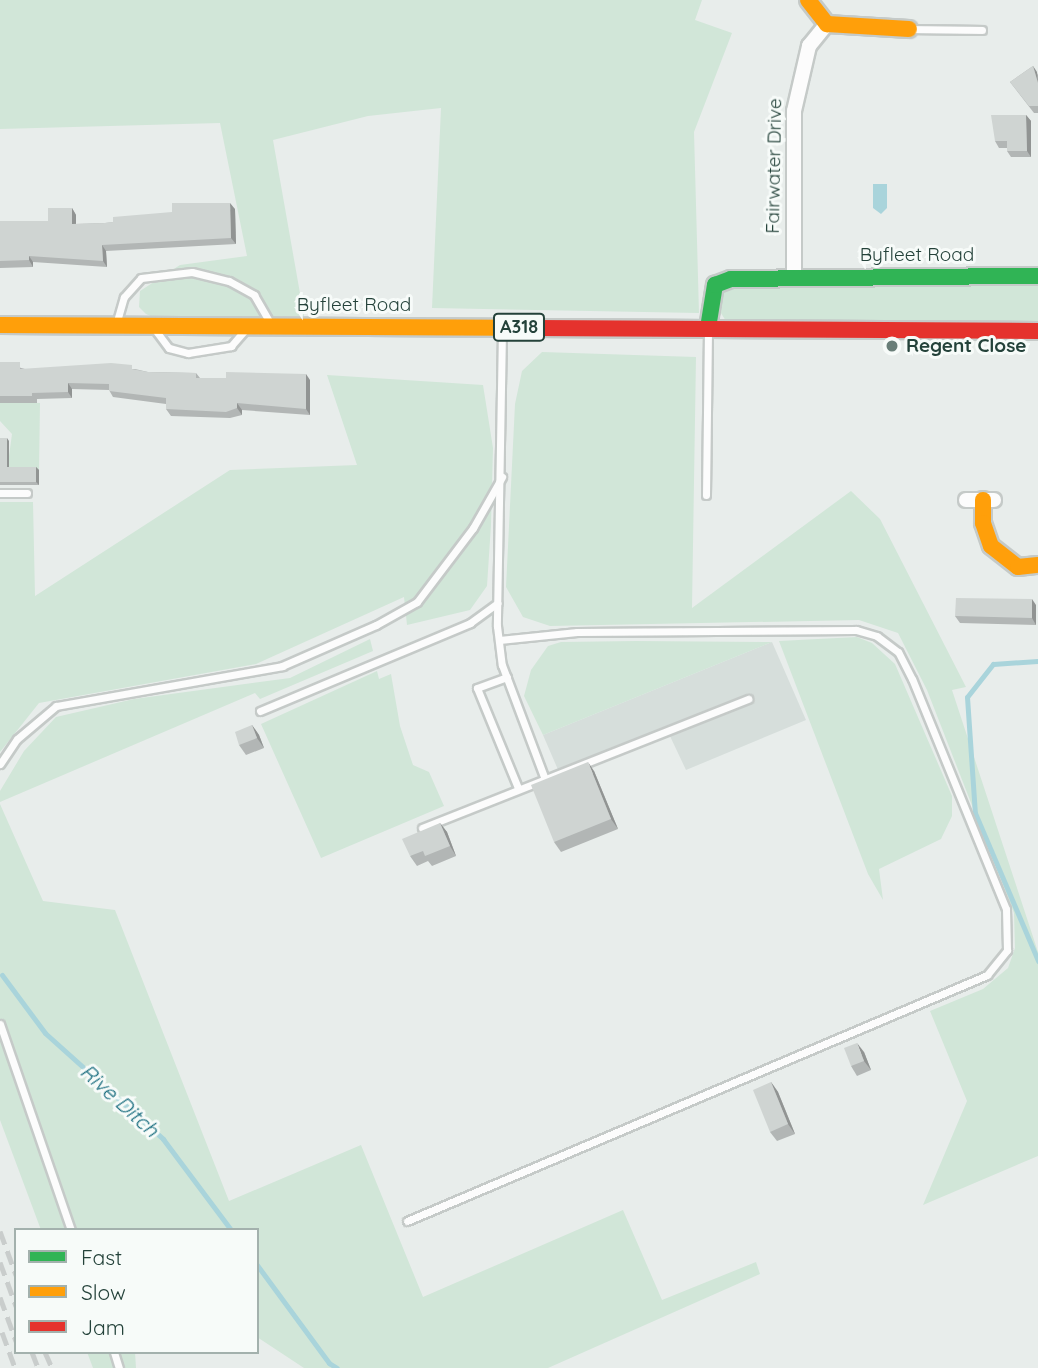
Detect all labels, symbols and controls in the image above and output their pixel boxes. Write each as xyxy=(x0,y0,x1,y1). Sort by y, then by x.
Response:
street label: Fairwater Drive xyxy=(761,98,787,234)
street label: Byfleet Road xyxy=(860,244,974,266)
street label: Byfleet Road xyxy=(297,294,411,316)
road number: A318 xyxy=(493,312,545,342)
place label: Regent Close xyxy=(906,335,1027,357)
marker: Regent Close xyxy=(884,338,900,354)
water label: Rive Ditch xyxy=(76,1058,164,1142)
legend xyxy=(14,1228,259,1354)
text: Fast xyxy=(81,1244,122,1270)
text: Slow xyxy=(81,1279,126,1305)
text: Jam xyxy=(81,1314,125,1340)

